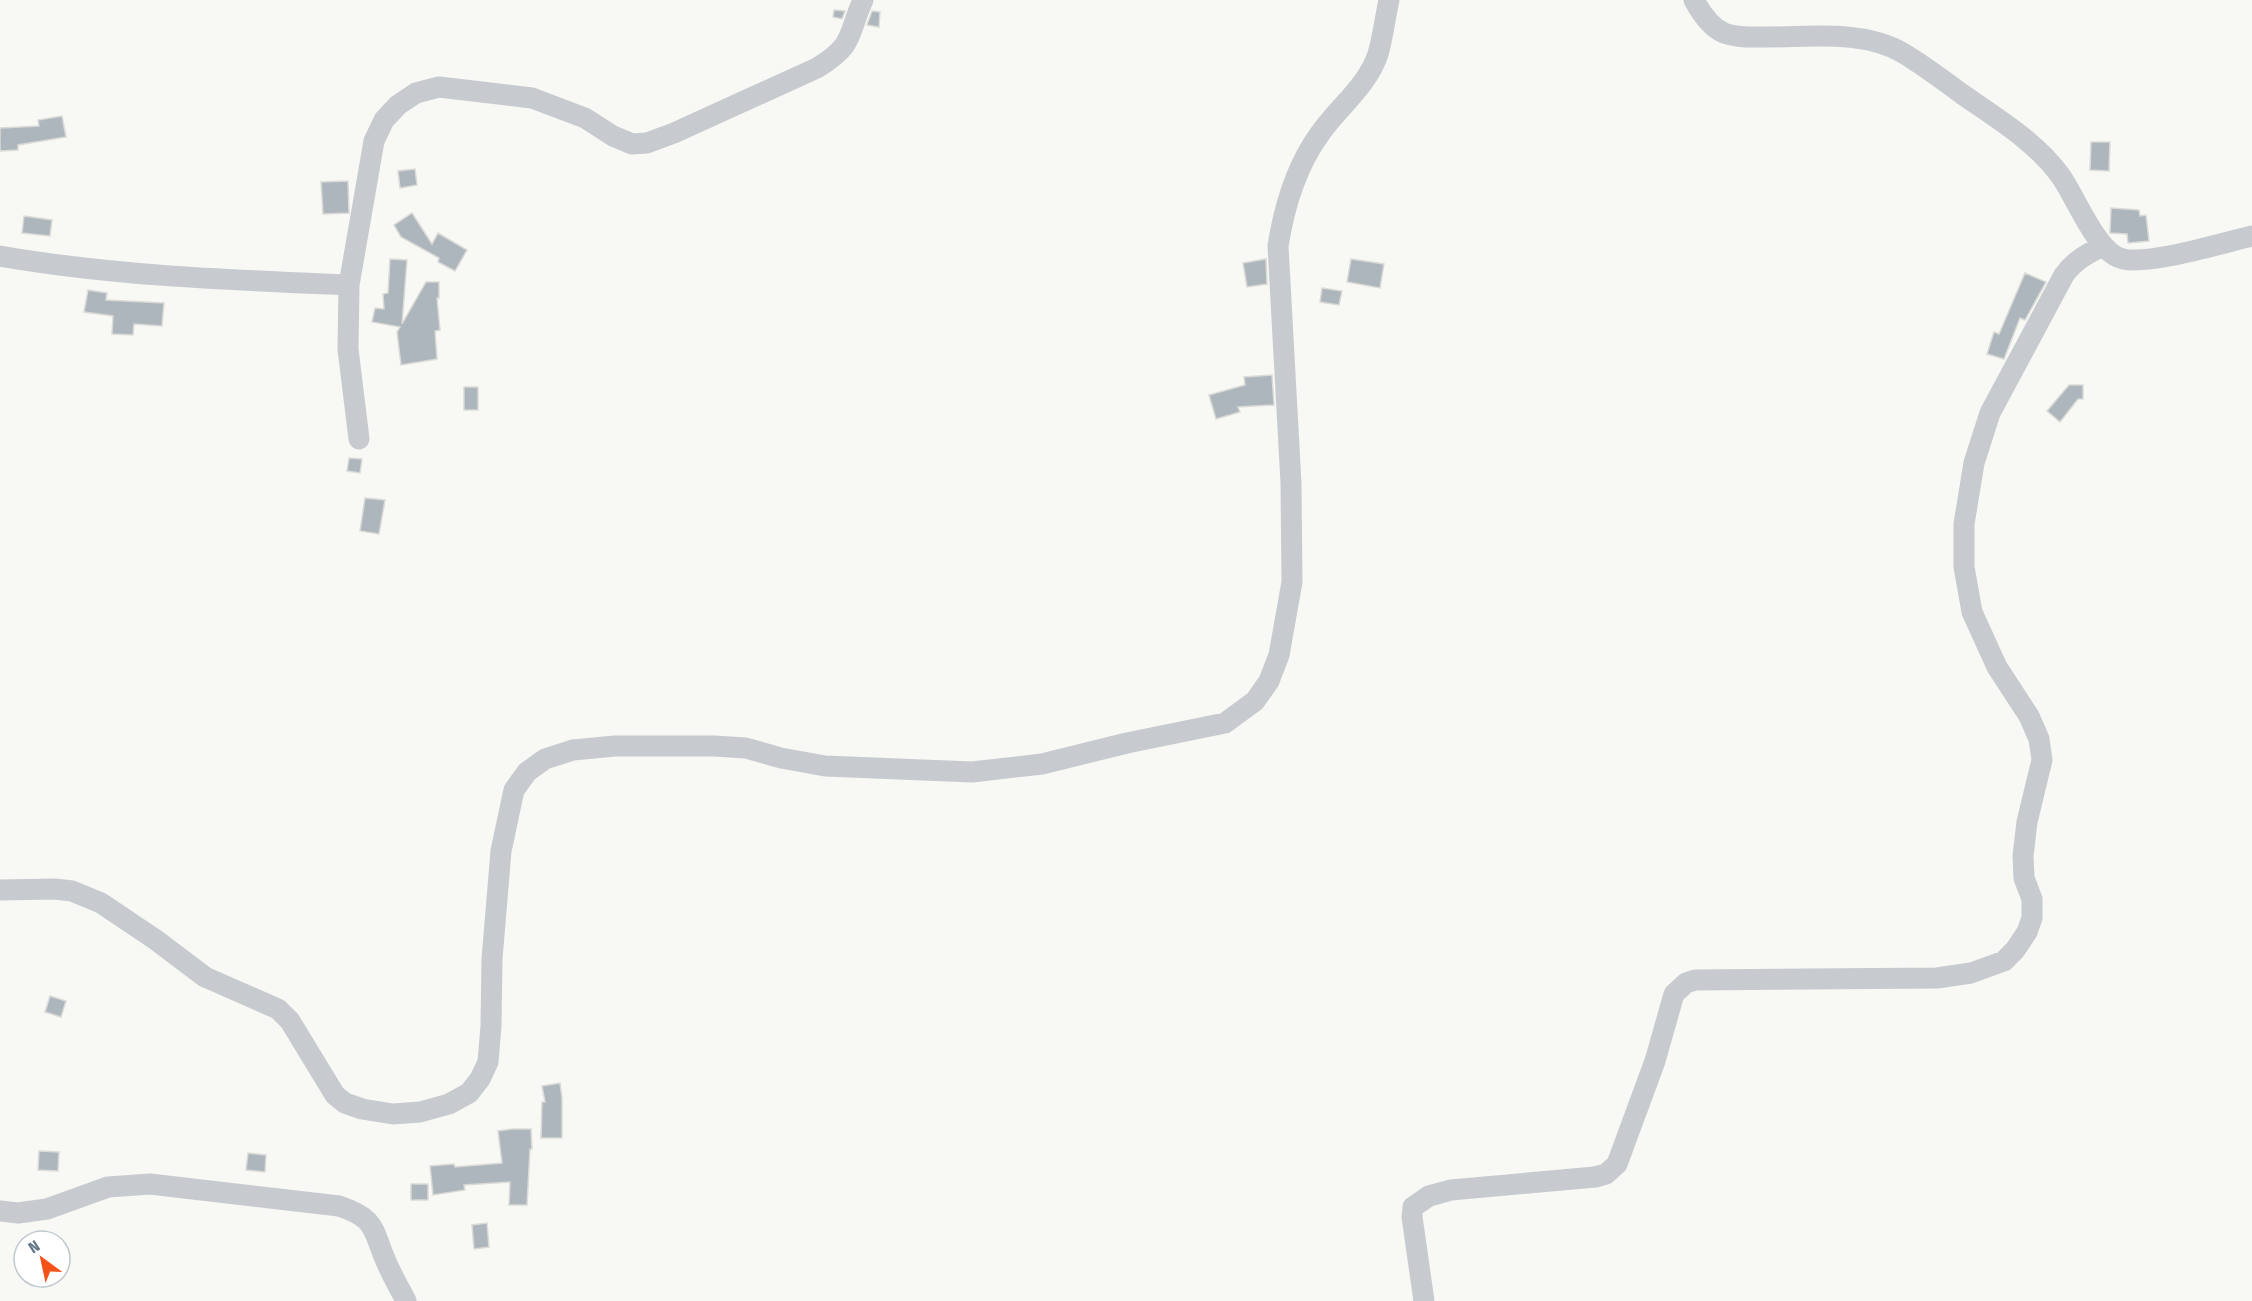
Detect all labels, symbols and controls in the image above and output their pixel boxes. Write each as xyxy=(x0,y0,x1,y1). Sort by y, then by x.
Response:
north arrow xyxy=(12,1229,72,1289)
text: N xyxy=(25,1236,43,1257)

